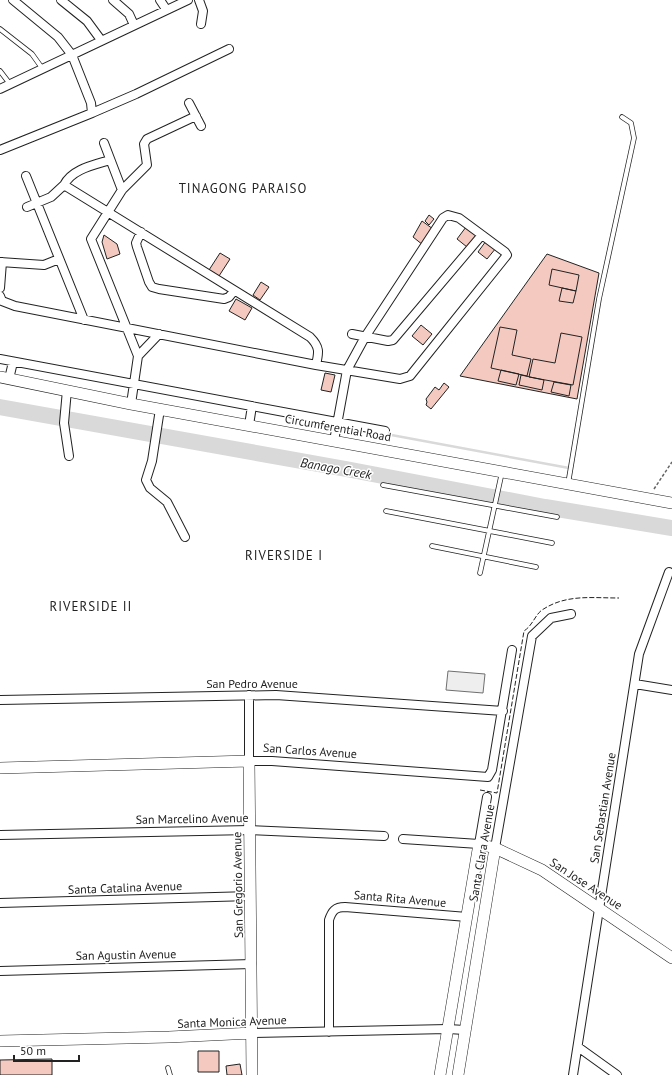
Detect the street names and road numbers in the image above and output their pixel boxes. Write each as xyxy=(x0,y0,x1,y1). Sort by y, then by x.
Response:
street label: Circumferential Road xyxy=(284,411,392,444)
street label: San Pedro Avenue xyxy=(206,676,298,691)
street label: San Carlos Avenue xyxy=(263,740,357,761)
street label: San Sebastian Avenue xyxy=(586,751,619,864)
street label: Santa Clara Avenue xyxy=(466,803,497,903)
street label: San Marcelino Avenue xyxy=(135,810,249,827)
street label: San Gregorio Avenue xyxy=(229,832,246,938)
street label: San Jose Avenue xyxy=(547,855,625,913)
street label: Santa Catalina Avenue xyxy=(68,878,182,897)
street label: Santa Rita Avenue xyxy=(353,887,447,910)
street label: San Agustin Avenue xyxy=(76,946,176,963)
street label: Santa Monica Avenue xyxy=(177,1012,287,1031)

